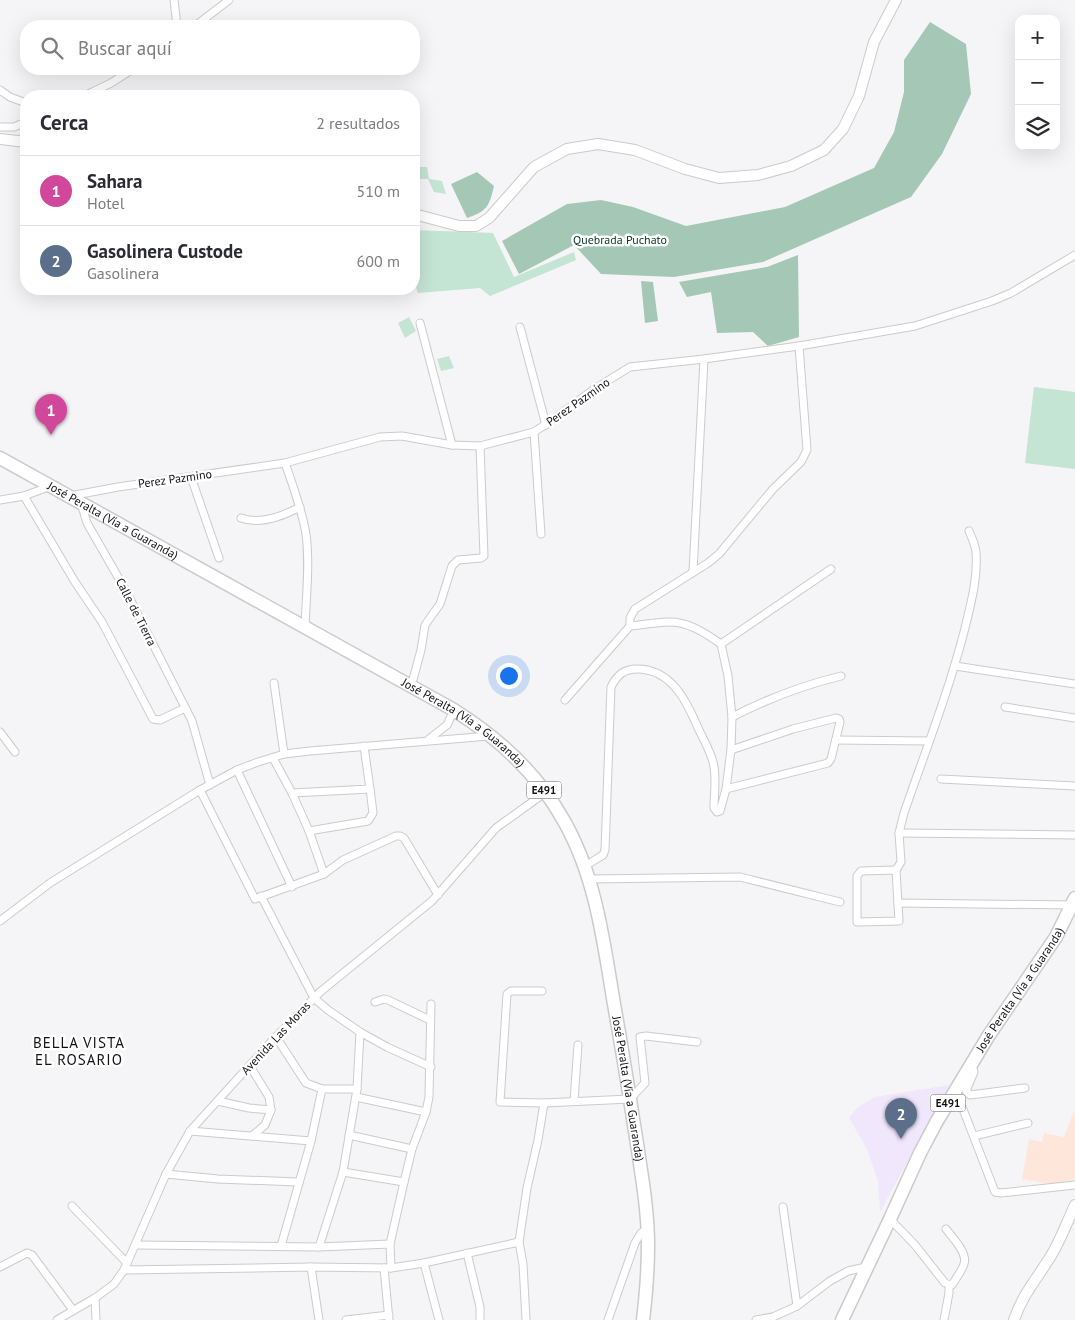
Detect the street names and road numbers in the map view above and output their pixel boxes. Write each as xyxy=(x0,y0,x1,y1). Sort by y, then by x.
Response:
street label: Perez Pazmino xyxy=(543,374,612,429)
street label: Perez Pazmino xyxy=(137,466,213,491)
street label: José Peralta (Vía a Guaranda) xyxy=(44,477,181,562)
street label: Calle de Tierra xyxy=(113,575,160,648)
street label: José Peralta (Vía a Guaranda) xyxy=(398,674,528,770)
road number: E491 xyxy=(526,782,562,798)
street label: José Peralta (Vía a Guaranda) xyxy=(972,925,1067,1055)
street label: Avenida Las Moras xyxy=(238,998,313,1077)
street label: José Peralta (Vía a Guaranda) xyxy=(609,1014,648,1162)
road number: E491 xyxy=(930,1094,966,1112)

